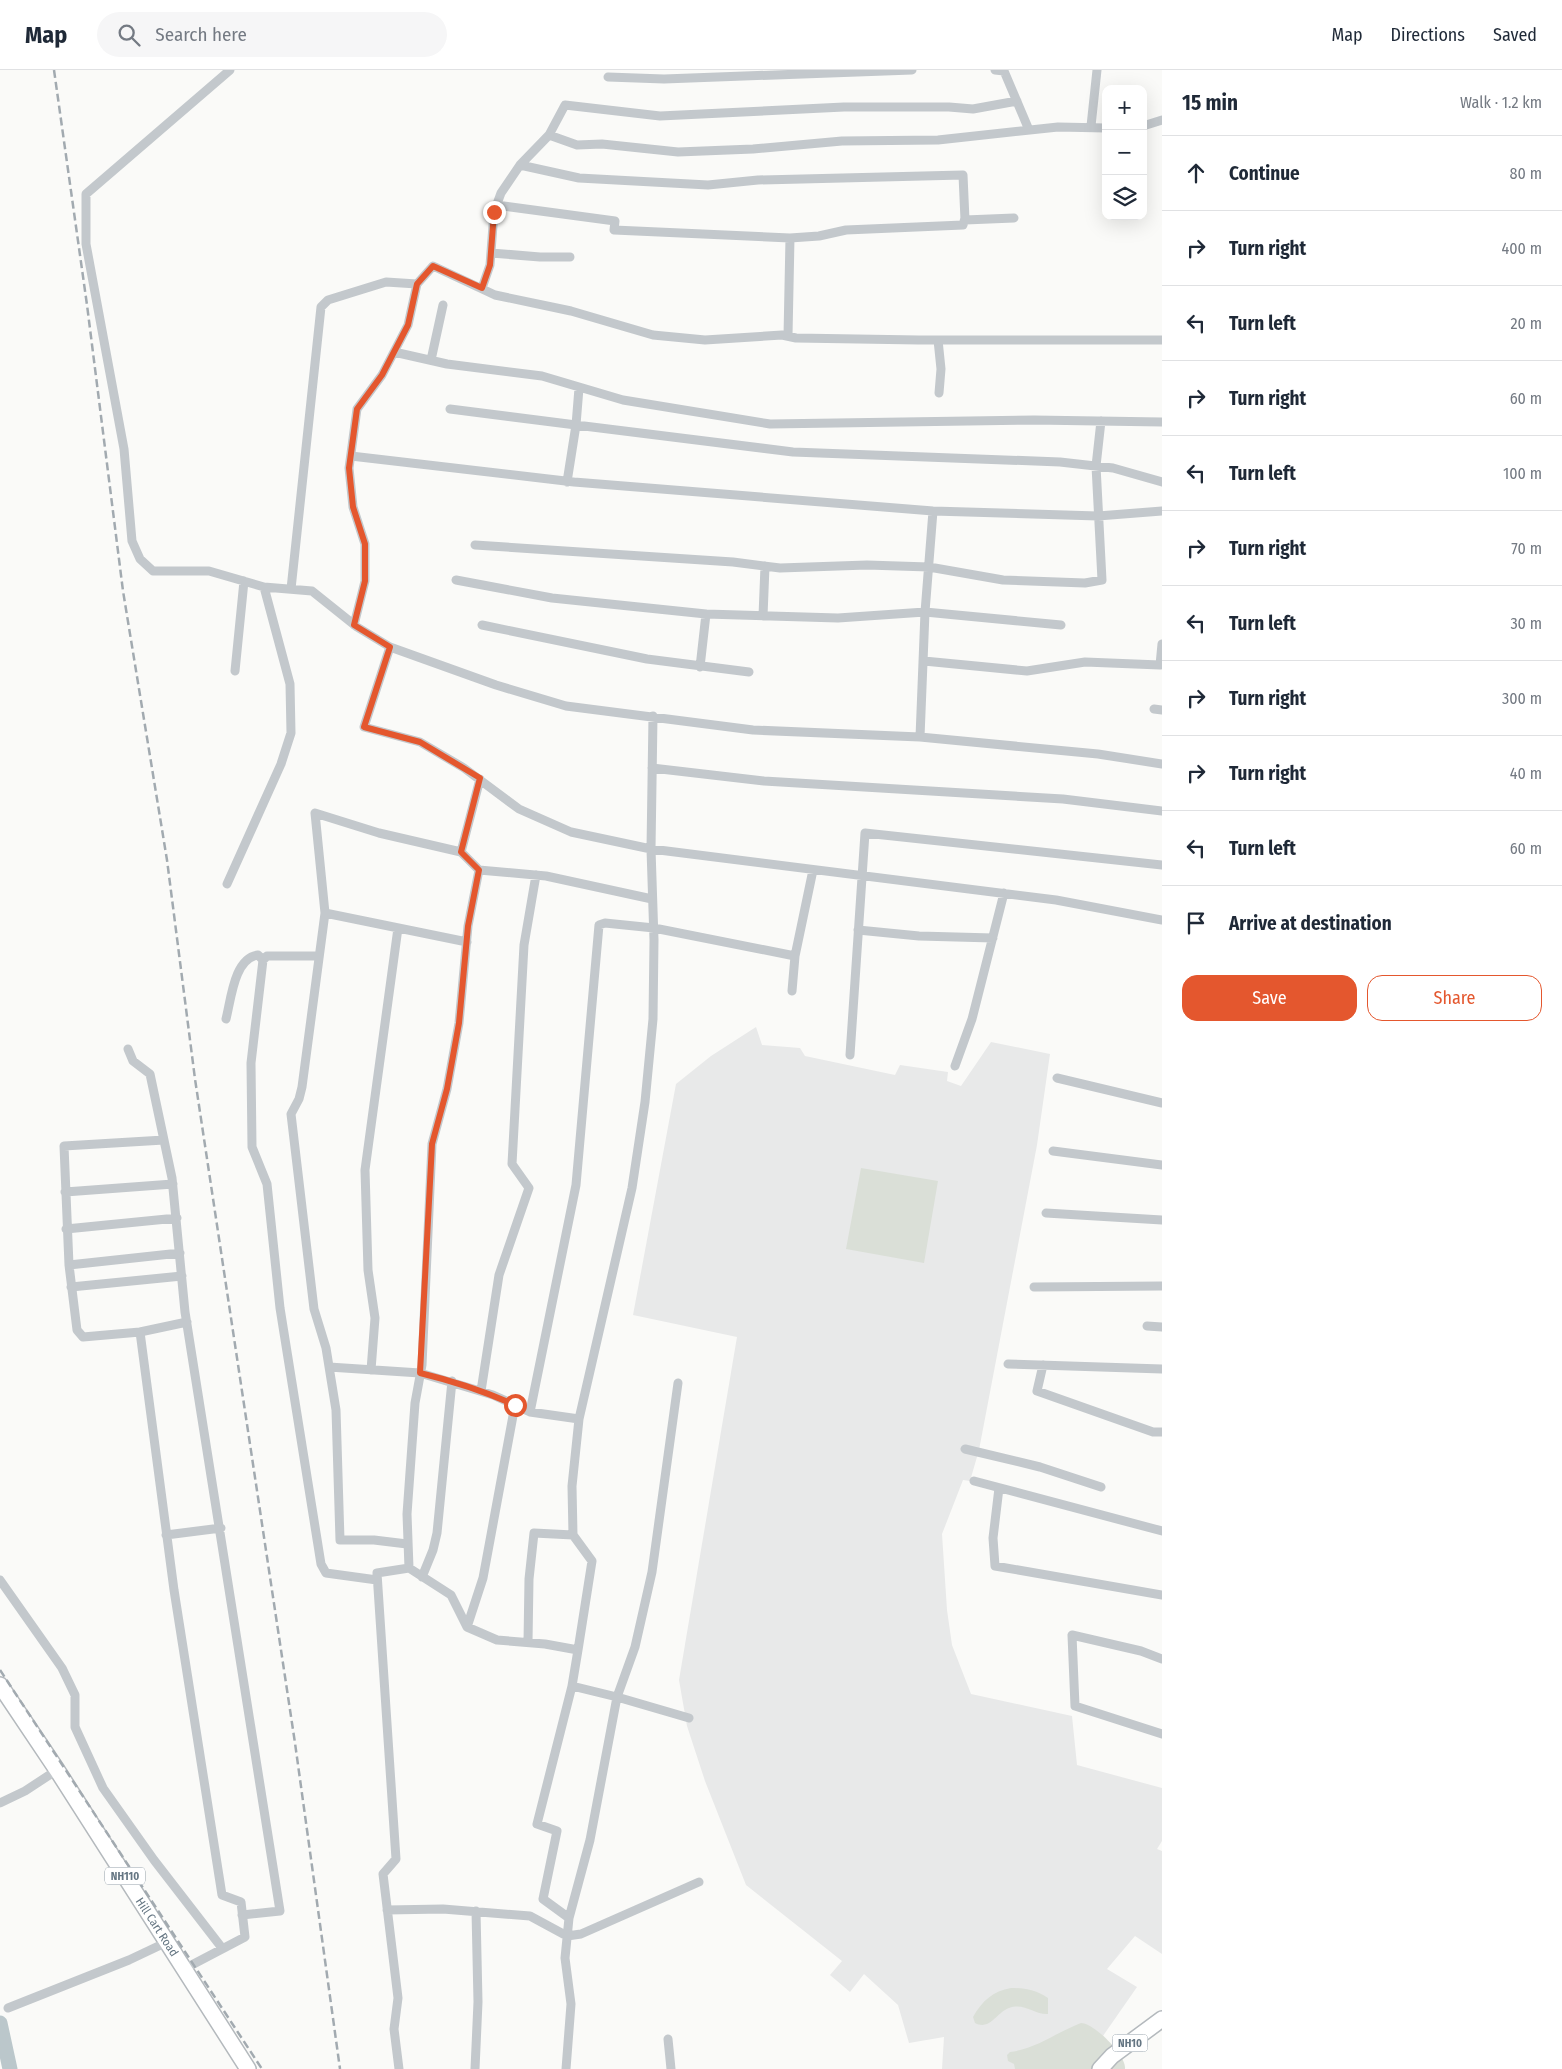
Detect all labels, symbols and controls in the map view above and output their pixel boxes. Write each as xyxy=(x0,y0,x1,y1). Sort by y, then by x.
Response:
search box xyxy=(97,12,447,57)
text: Map xyxy=(25,21,67,49)
icon: search xyxy=(115,21,143,49)
text: Search here xyxy=(155,23,247,46)
text: Map xyxy=(1331,24,1363,46)
text: Directions xyxy=(1391,24,1465,46)
text: Saved xyxy=(1493,24,1537,46)
map controls xyxy=(1102,85,1147,220)
button: + xyxy=(1102,85,1147,130)
text: 15 min xyxy=(1182,90,1238,116)
text: Walk · 1.2 km xyxy=(1460,93,1542,112)
button: − xyxy=(1102,130,1147,175)
icon: ahead xyxy=(1182,159,1210,187)
text: Continue xyxy=(1229,162,1300,185)
text: 80 m xyxy=(1510,164,1542,183)
button: layers xyxy=(1102,175,1147,220)
route end xyxy=(483,201,506,224)
icon: right xyxy=(1182,234,1210,262)
text: Turn right xyxy=(1229,237,1306,260)
text: 400 m xyxy=(1502,239,1542,258)
icon: left xyxy=(1182,309,1210,337)
text: Turn left xyxy=(1229,312,1296,335)
text: 20 m xyxy=(1511,314,1542,333)
icon: right xyxy=(1182,384,1210,412)
text: Turn right xyxy=(1229,387,1306,410)
text: 60 m xyxy=(1510,389,1542,408)
icon: left xyxy=(1182,459,1210,487)
text: Turn left xyxy=(1229,462,1296,485)
text: 100 m xyxy=(1503,464,1542,483)
icon: right xyxy=(1182,534,1210,562)
text: Turn right xyxy=(1229,537,1306,560)
text: 70 m xyxy=(1511,539,1542,558)
icon: left xyxy=(1182,609,1210,637)
text: Turn left xyxy=(1229,612,1296,635)
text: 30 m xyxy=(1510,614,1542,633)
icon: right xyxy=(1182,684,1210,712)
text: Turn right xyxy=(1229,687,1306,710)
text: 300 m xyxy=(1502,689,1542,708)
icon: right xyxy=(1182,759,1210,787)
text: Turn right xyxy=(1229,762,1306,785)
text: 40 m xyxy=(1510,764,1542,783)
icon: left xyxy=(1182,834,1210,862)
text: Turn left xyxy=(1229,837,1296,860)
text: 60 m xyxy=(1510,839,1542,858)
icon: arrive xyxy=(1182,909,1210,937)
text: Arrive at destination xyxy=(1229,912,1392,935)
button: Save xyxy=(1182,975,1357,1021)
button: Share xyxy=(1367,975,1542,1021)
route start xyxy=(504,1394,527,1417)
road number: NH110 xyxy=(105,1868,145,1884)
street label: Hill Cart Road xyxy=(133,1895,181,1959)
road number: NH10 xyxy=(1112,2035,1148,2052)

